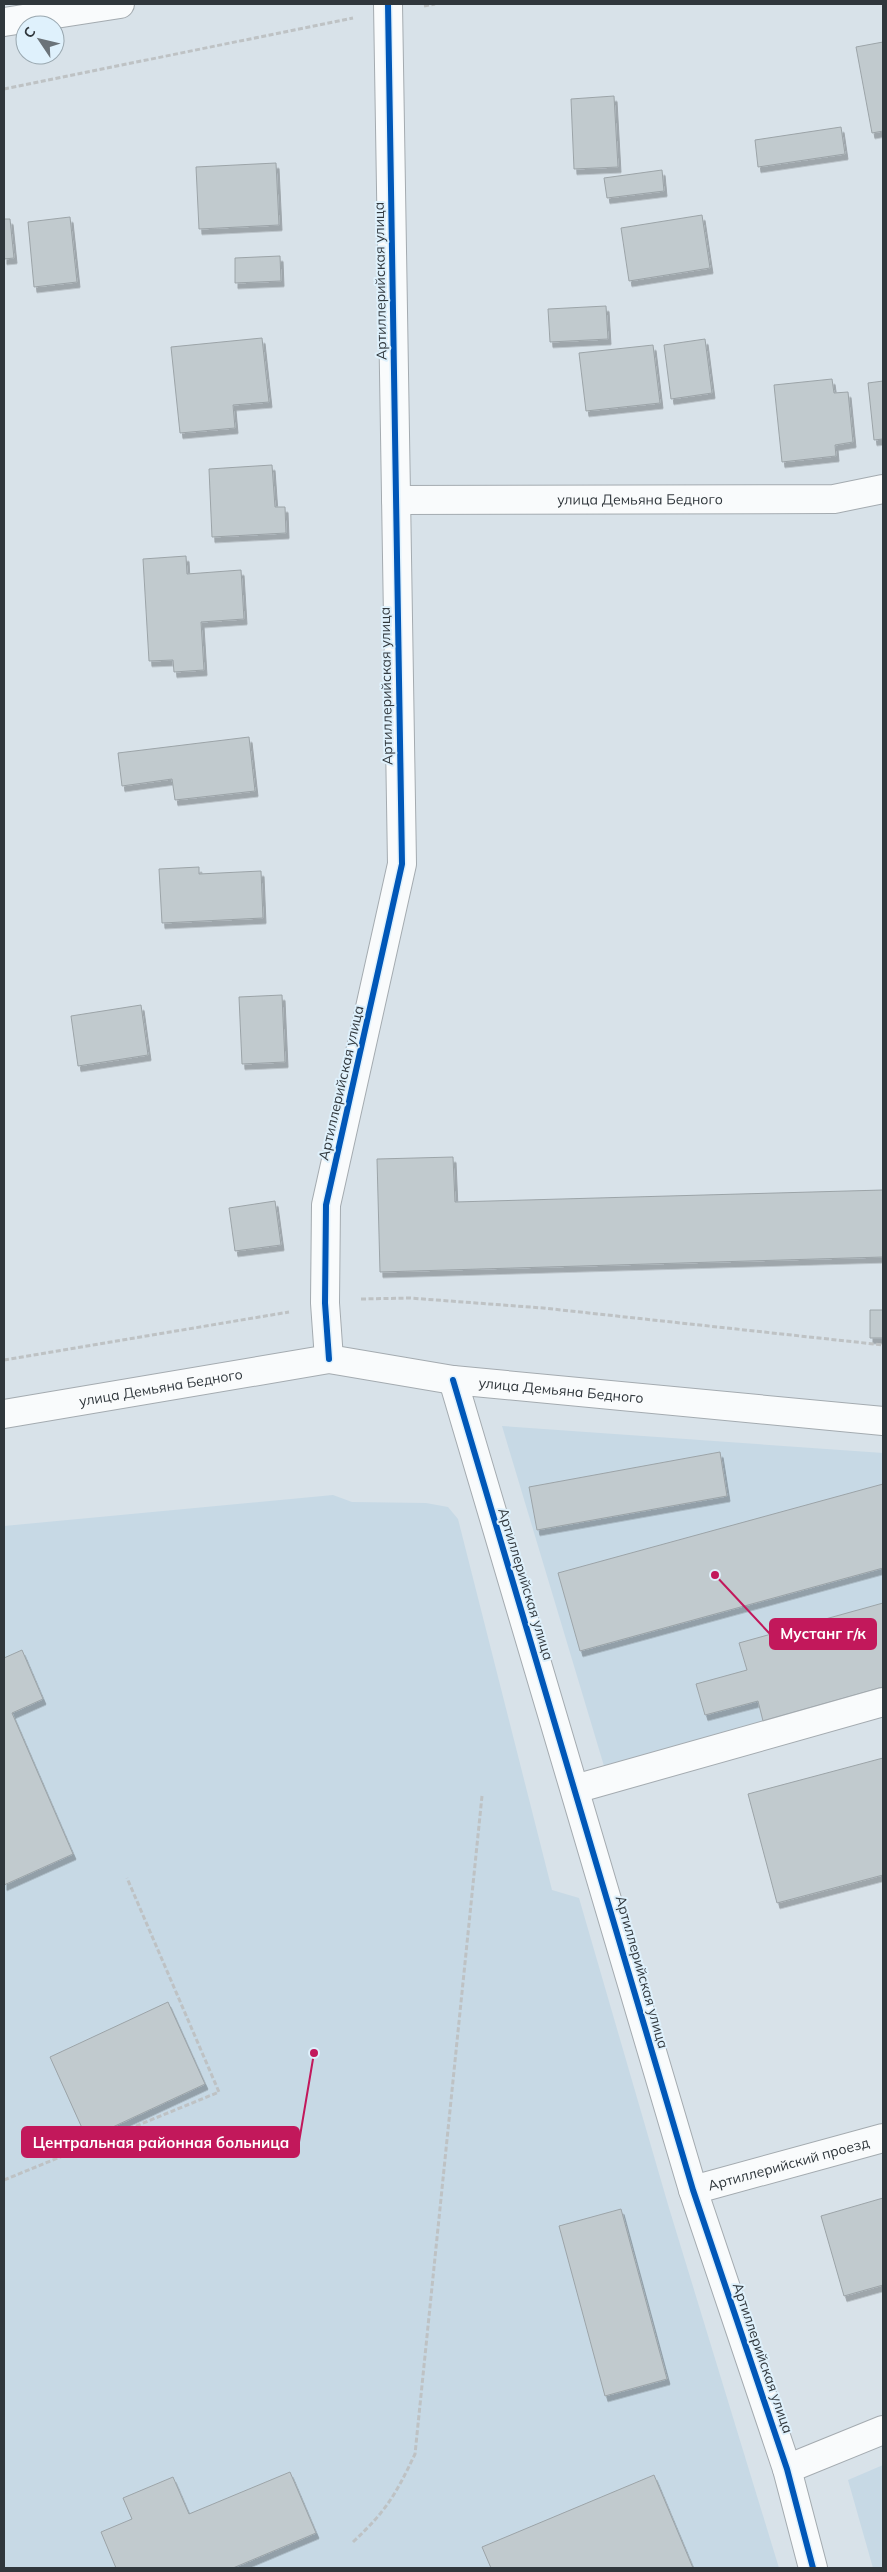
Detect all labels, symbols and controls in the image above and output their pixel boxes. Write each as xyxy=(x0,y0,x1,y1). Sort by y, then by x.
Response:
north arrow xyxy=(15,15,65,65)
text: С xyxy=(19,23,39,42)
street label: Артиллерийская улица xyxy=(370,202,390,360)
street label: улица Демьяна Бедного xyxy=(557,490,723,509)
street label: Артиллерийская улица xyxy=(376,607,396,765)
street label: Артиллерийская улица xyxy=(314,1004,368,1162)
street label: улица Демьяна Бедного xyxy=(78,1365,244,1410)
street label: улица Демьяна Бедного xyxy=(478,1373,644,1407)
street label: Артиллерийская улица xyxy=(494,1506,558,1662)
callout: Мустанг г/к xyxy=(770,1619,876,1649)
text: Мустанг г/к xyxy=(780,1624,866,1643)
street label: Артиллерийская улица xyxy=(612,1893,672,2051)
callout: Центральная районная больница xyxy=(22,2127,299,2157)
text: Центральная районная больница xyxy=(33,2133,289,2152)
street label: Артиллерийский проезд xyxy=(706,2133,872,2195)
street label: Артиллерийская улица xyxy=(729,2280,797,2436)

